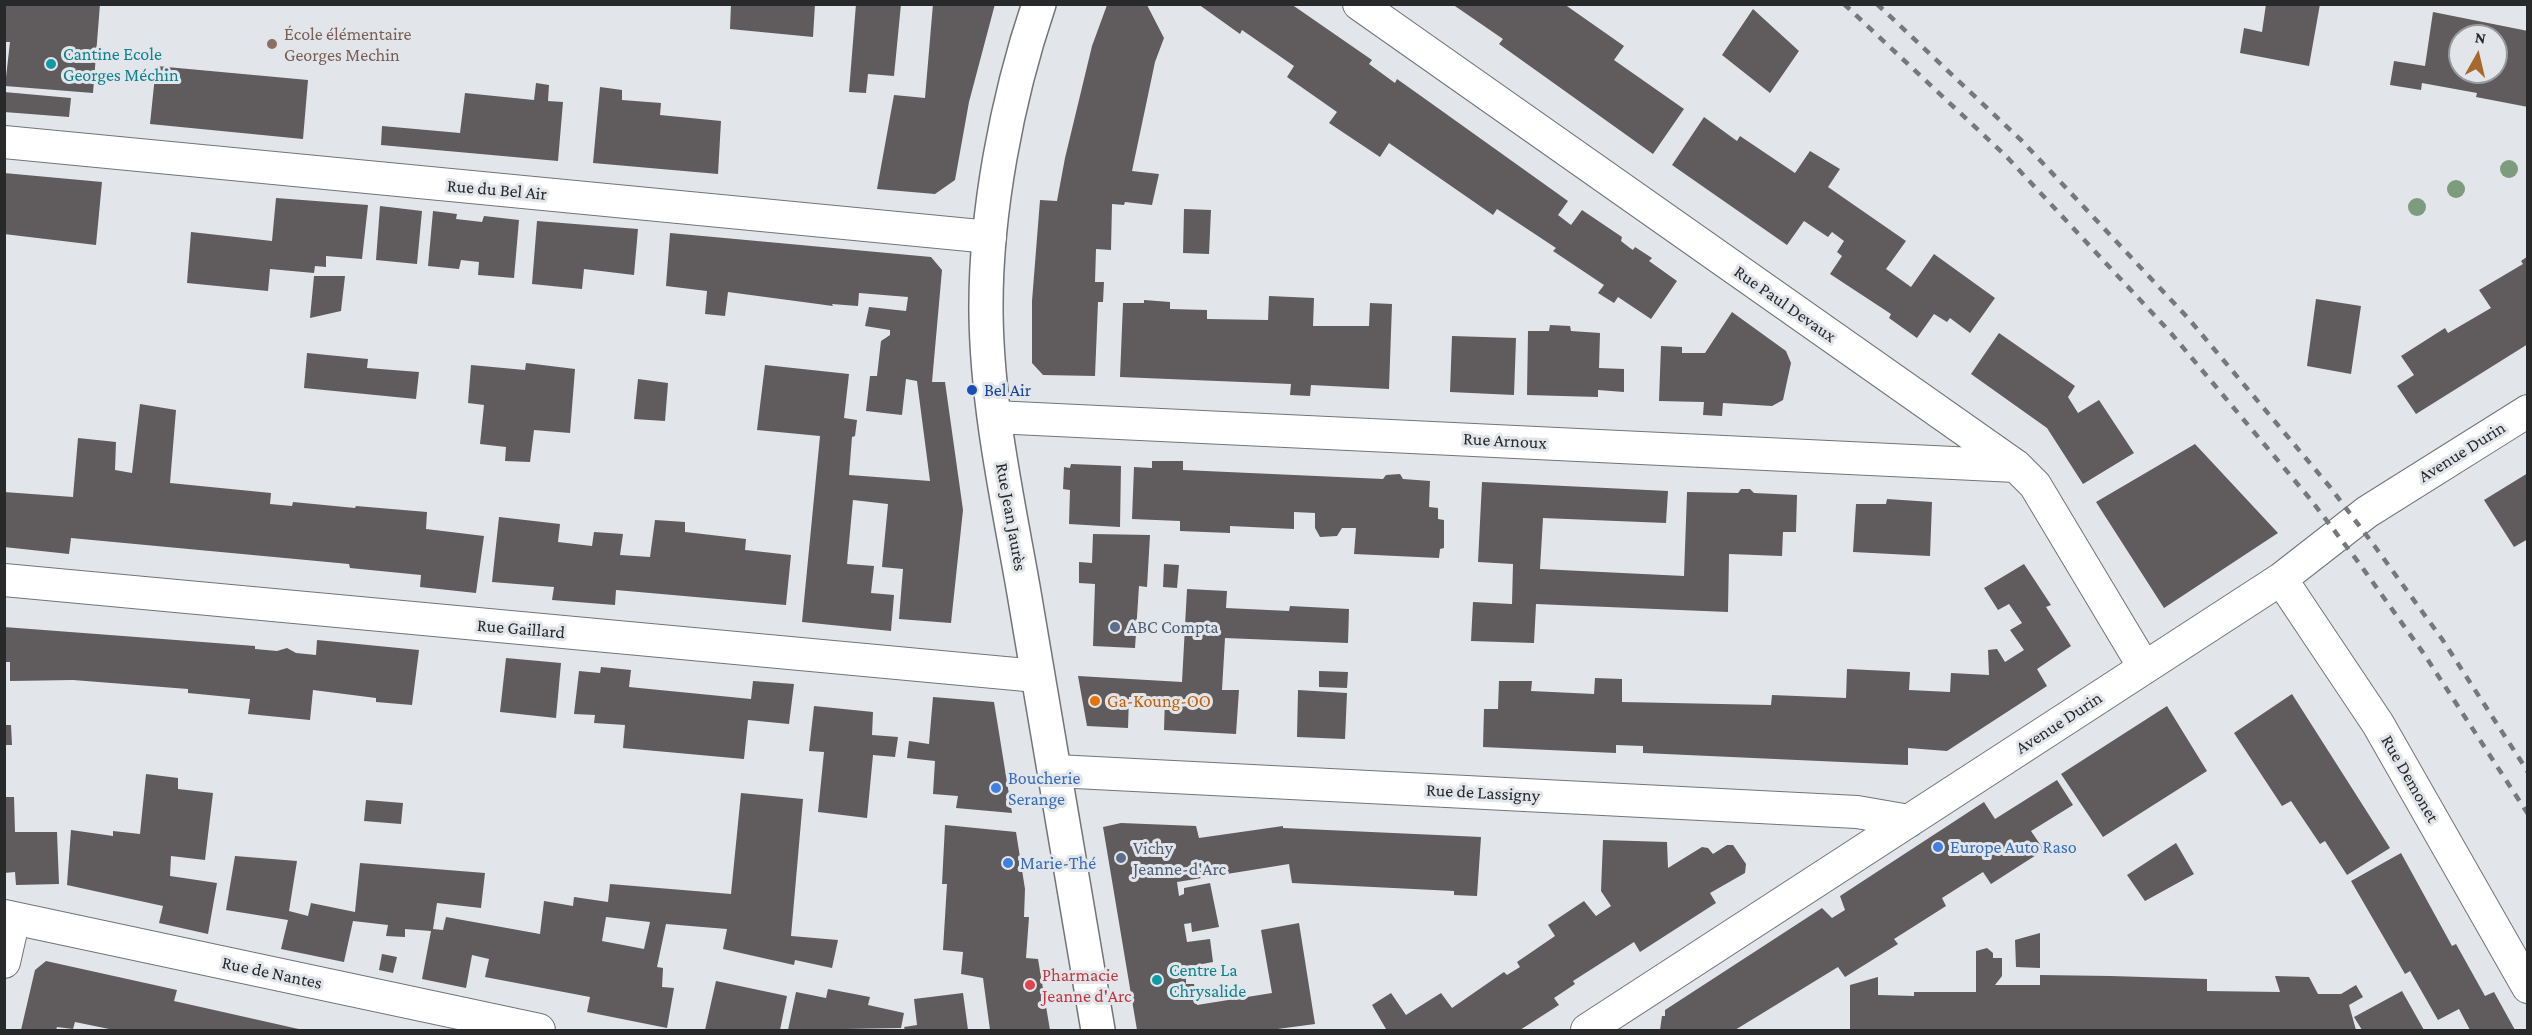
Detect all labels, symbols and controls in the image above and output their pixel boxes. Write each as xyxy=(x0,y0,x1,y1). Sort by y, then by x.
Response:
place label: École élémentaire Georges Mechin xyxy=(284,23,412,66)
north arrow xyxy=(2448,24,2508,84)
text: N xyxy=(2474,28,2487,47)
marker: École élémentaire Georges Mechin xyxy=(265,37,279,51)
place label: Cantine Ecole Georges Méchin xyxy=(63,43,179,86)
marker: Cantine Ecole Georges Méchin xyxy=(44,57,58,71)
street label: Rue du Bel Air xyxy=(446,175,548,205)
street label: Rue Paul Devaux xyxy=(1730,261,1840,347)
place label: Bel Air xyxy=(984,379,1031,401)
marker: Bel Air xyxy=(965,383,979,397)
street label: Avenue Durin xyxy=(2414,417,2510,487)
street label: Rue Arnoux xyxy=(1463,428,1547,454)
street label: Rue Jean Jaurès xyxy=(991,461,1031,573)
street label: Rue Gaillard xyxy=(476,614,566,644)
place label: ABC Compta xyxy=(1127,616,1219,638)
marker: ABC Compta xyxy=(1108,620,1122,634)
street label: Avenue Durin xyxy=(2012,687,2106,759)
place label: Ga-Koung-OO xyxy=(1107,690,1211,712)
marker: Ga-Koung-OO xyxy=(1088,694,1102,708)
street label: Rue Demonet xyxy=(2376,731,2444,827)
place label: Boucherie Serange xyxy=(1008,767,1080,810)
street label: Rue de Lassigny xyxy=(1425,779,1541,807)
marker: Boucherie Serange xyxy=(989,781,1003,795)
place label: Europe Auto Raso xyxy=(1950,836,2077,858)
place label: Vichy Jeanne-d'Arc xyxy=(1133,837,1226,880)
marker: Europe Auto Raso xyxy=(1931,840,1945,854)
marker: Vichy Jeanne-d'Arc xyxy=(1114,851,1128,865)
place label: Marie-Thé xyxy=(1020,852,1096,874)
marker: Marie-Thé xyxy=(1001,856,1015,870)
street label: Rue de Nantes xyxy=(220,952,324,994)
place label: Centre La Chrysalide xyxy=(1169,959,1246,1002)
place label: Pharmacie Jeanne d'Arc xyxy=(1042,964,1131,1006)
marker: Centre La Chrysalide xyxy=(1150,973,1164,987)
marker: Pharmacie Jeanne d'Arc xyxy=(1023,978,1037,992)

